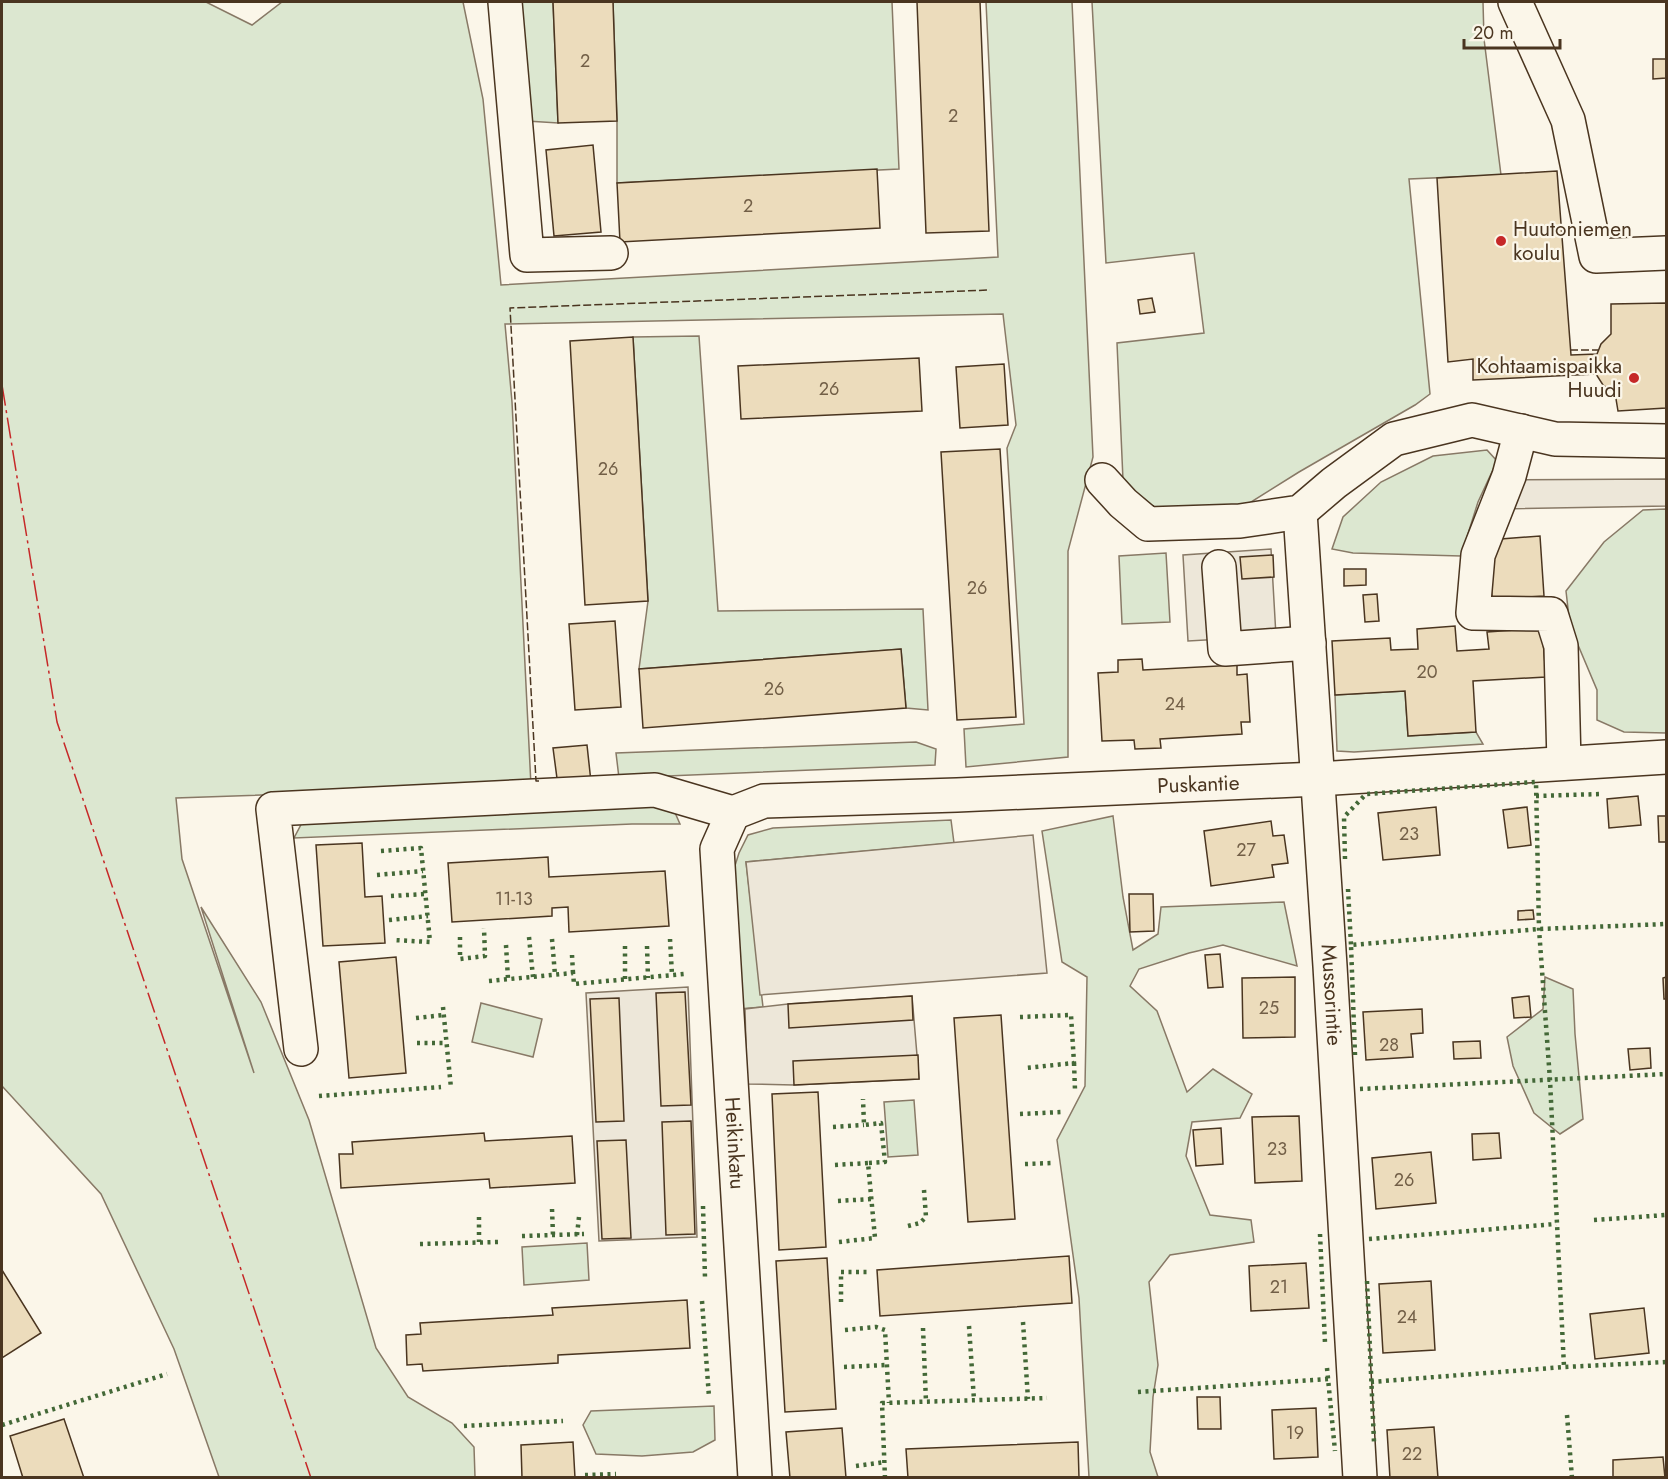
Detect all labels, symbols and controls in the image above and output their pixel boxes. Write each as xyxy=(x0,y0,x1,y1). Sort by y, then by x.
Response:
scale bar xyxy=(1464,12,1560,50)
text: 20 m xyxy=(1473,20,1513,46)
house number: 2 xyxy=(580,48,590,74)
house number: 2 xyxy=(948,103,958,129)
house number: 2 xyxy=(743,193,753,219)
place label: Huutoniemen koulu xyxy=(1513,214,1632,268)
marker: Huutoniemen koulu xyxy=(1494,234,1508,248)
place label: Kohtaamispaikka Huudi xyxy=(1477,351,1622,405)
marker: Kohtaamispaikka Huudi xyxy=(1627,371,1641,385)
house number: 26 xyxy=(819,376,839,402)
house number: 26 xyxy=(598,456,618,482)
house number: 26 xyxy=(967,575,987,601)
house number: 20 xyxy=(1416,659,1438,685)
house number: 26 xyxy=(764,676,784,702)
house number: 24 xyxy=(1165,691,1185,717)
street label: Puskantie xyxy=(1157,767,1240,801)
house number: 23 xyxy=(1399,821,1419,847)
house number: 27 xyxy=(1236,837,1256,863)
house number: 11-13 xyxy=(495,886,533,912)
street label: Mussorintie xyxy=(1314,943,1350,1047)
house number: 25 xyxy=(1259,995,1279,1021)
house number: 28 xyxy=(1379,1032,1399,1058)
street label: Heikinkatu xyxy=(717,1096,753,1190)
house number: 23 xyxy=(1267,1136,1287,1162)
house number: 26 xyxy=(1394,1167,1414,1193)
house number: 21 xyxy=(1270,1274,1288,1300)
house number: 24 xyxy=(1397,1304,1417,1330)
house number: 19 xyxy=(1286,1420,1304,1446)
house number: 22 xyxy=(1402,1441,1422,1467)

